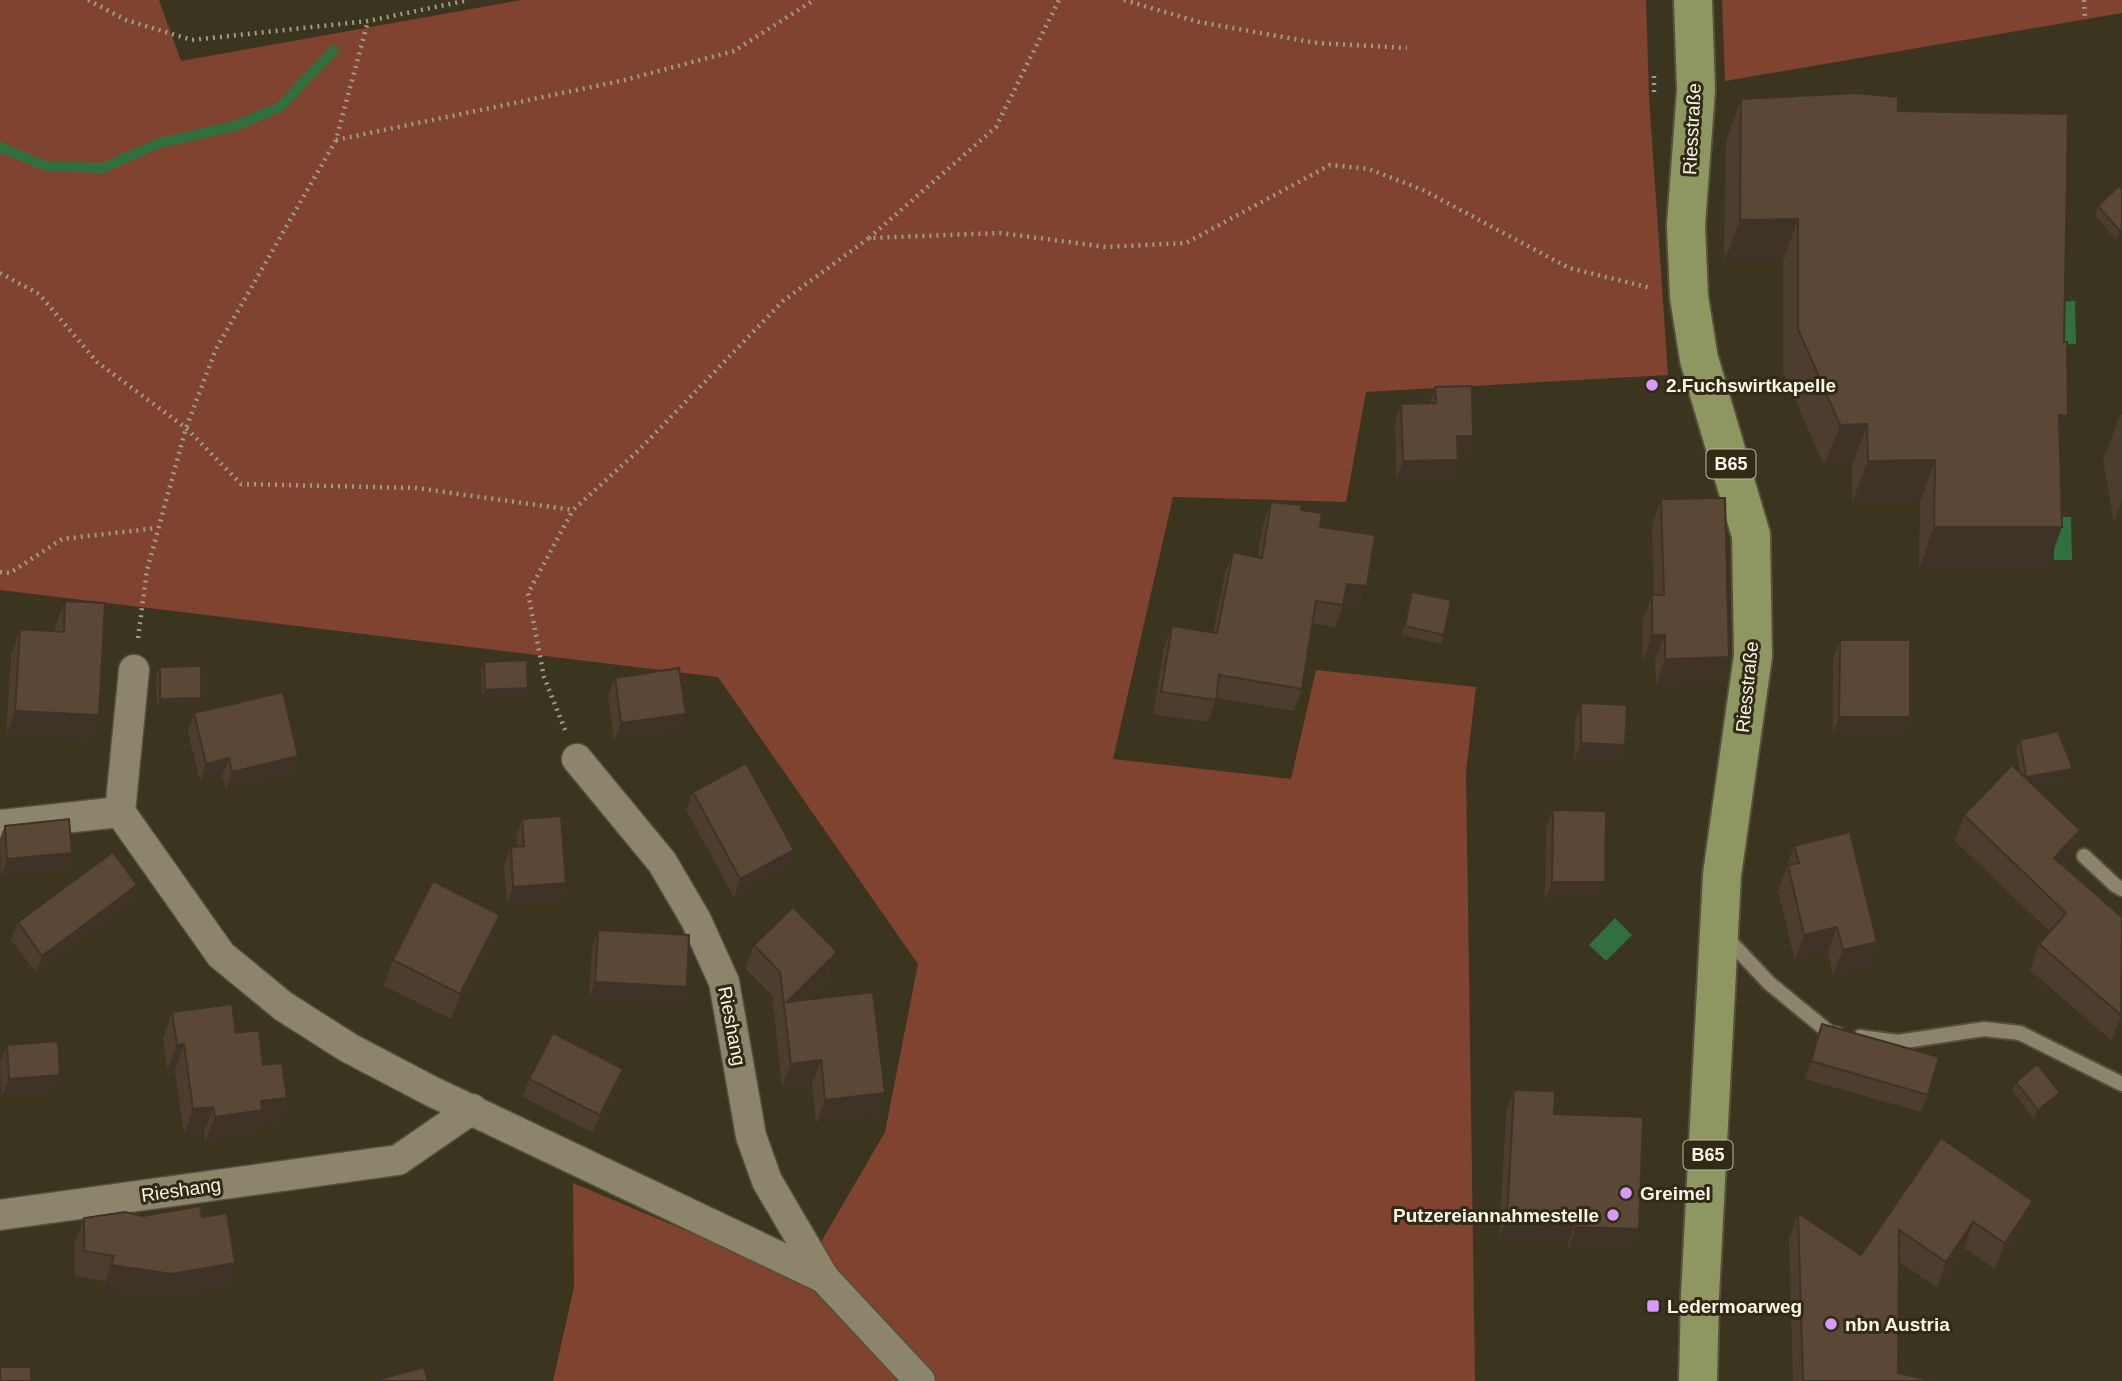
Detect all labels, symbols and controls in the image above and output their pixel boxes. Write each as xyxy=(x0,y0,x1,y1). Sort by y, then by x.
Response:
street label: Riesstraße xyxy=(1679,83,1705,175)
place label: 2.Fuchswirtkapelle xyxy=(1666,375,1836,396)
marker: 2.Fuchswirtkapelle xyxy=(1644,377,1660,393)
road number: B65 xyxy=(1706,450,1756,478)
street label: Riesstraße xyxy=(1732,640,1762,734)
street label: Rieshang xyxy=(714,985,750,1067)
road number: B65 xyxy=(1684,1140,1732,1170)
street label: Rieshang xyxy=(140,1174,222,1206)
place label: Greimel xyxy=(1640,1183,1711,1204)
marker: Greimel xyxy=(1618,1185,1634,1201)
place label: Putzereiannahmestelle xyxy=(1393,1205,1599,1226)
marker: Putzereiannahmestelle xyxy=(1605,1207,1621,1223)
place label: Ledermoarweg xyxy=(1667,1296,1802,1317)
marker: Ledermoarweg xyxy=(1645,1298,1661,1314)
place label: nbn Austria xyxy=(1845,1314,1950,1335)
marker: nbn Austria xyxy=(1823,1316,1839,1332)

